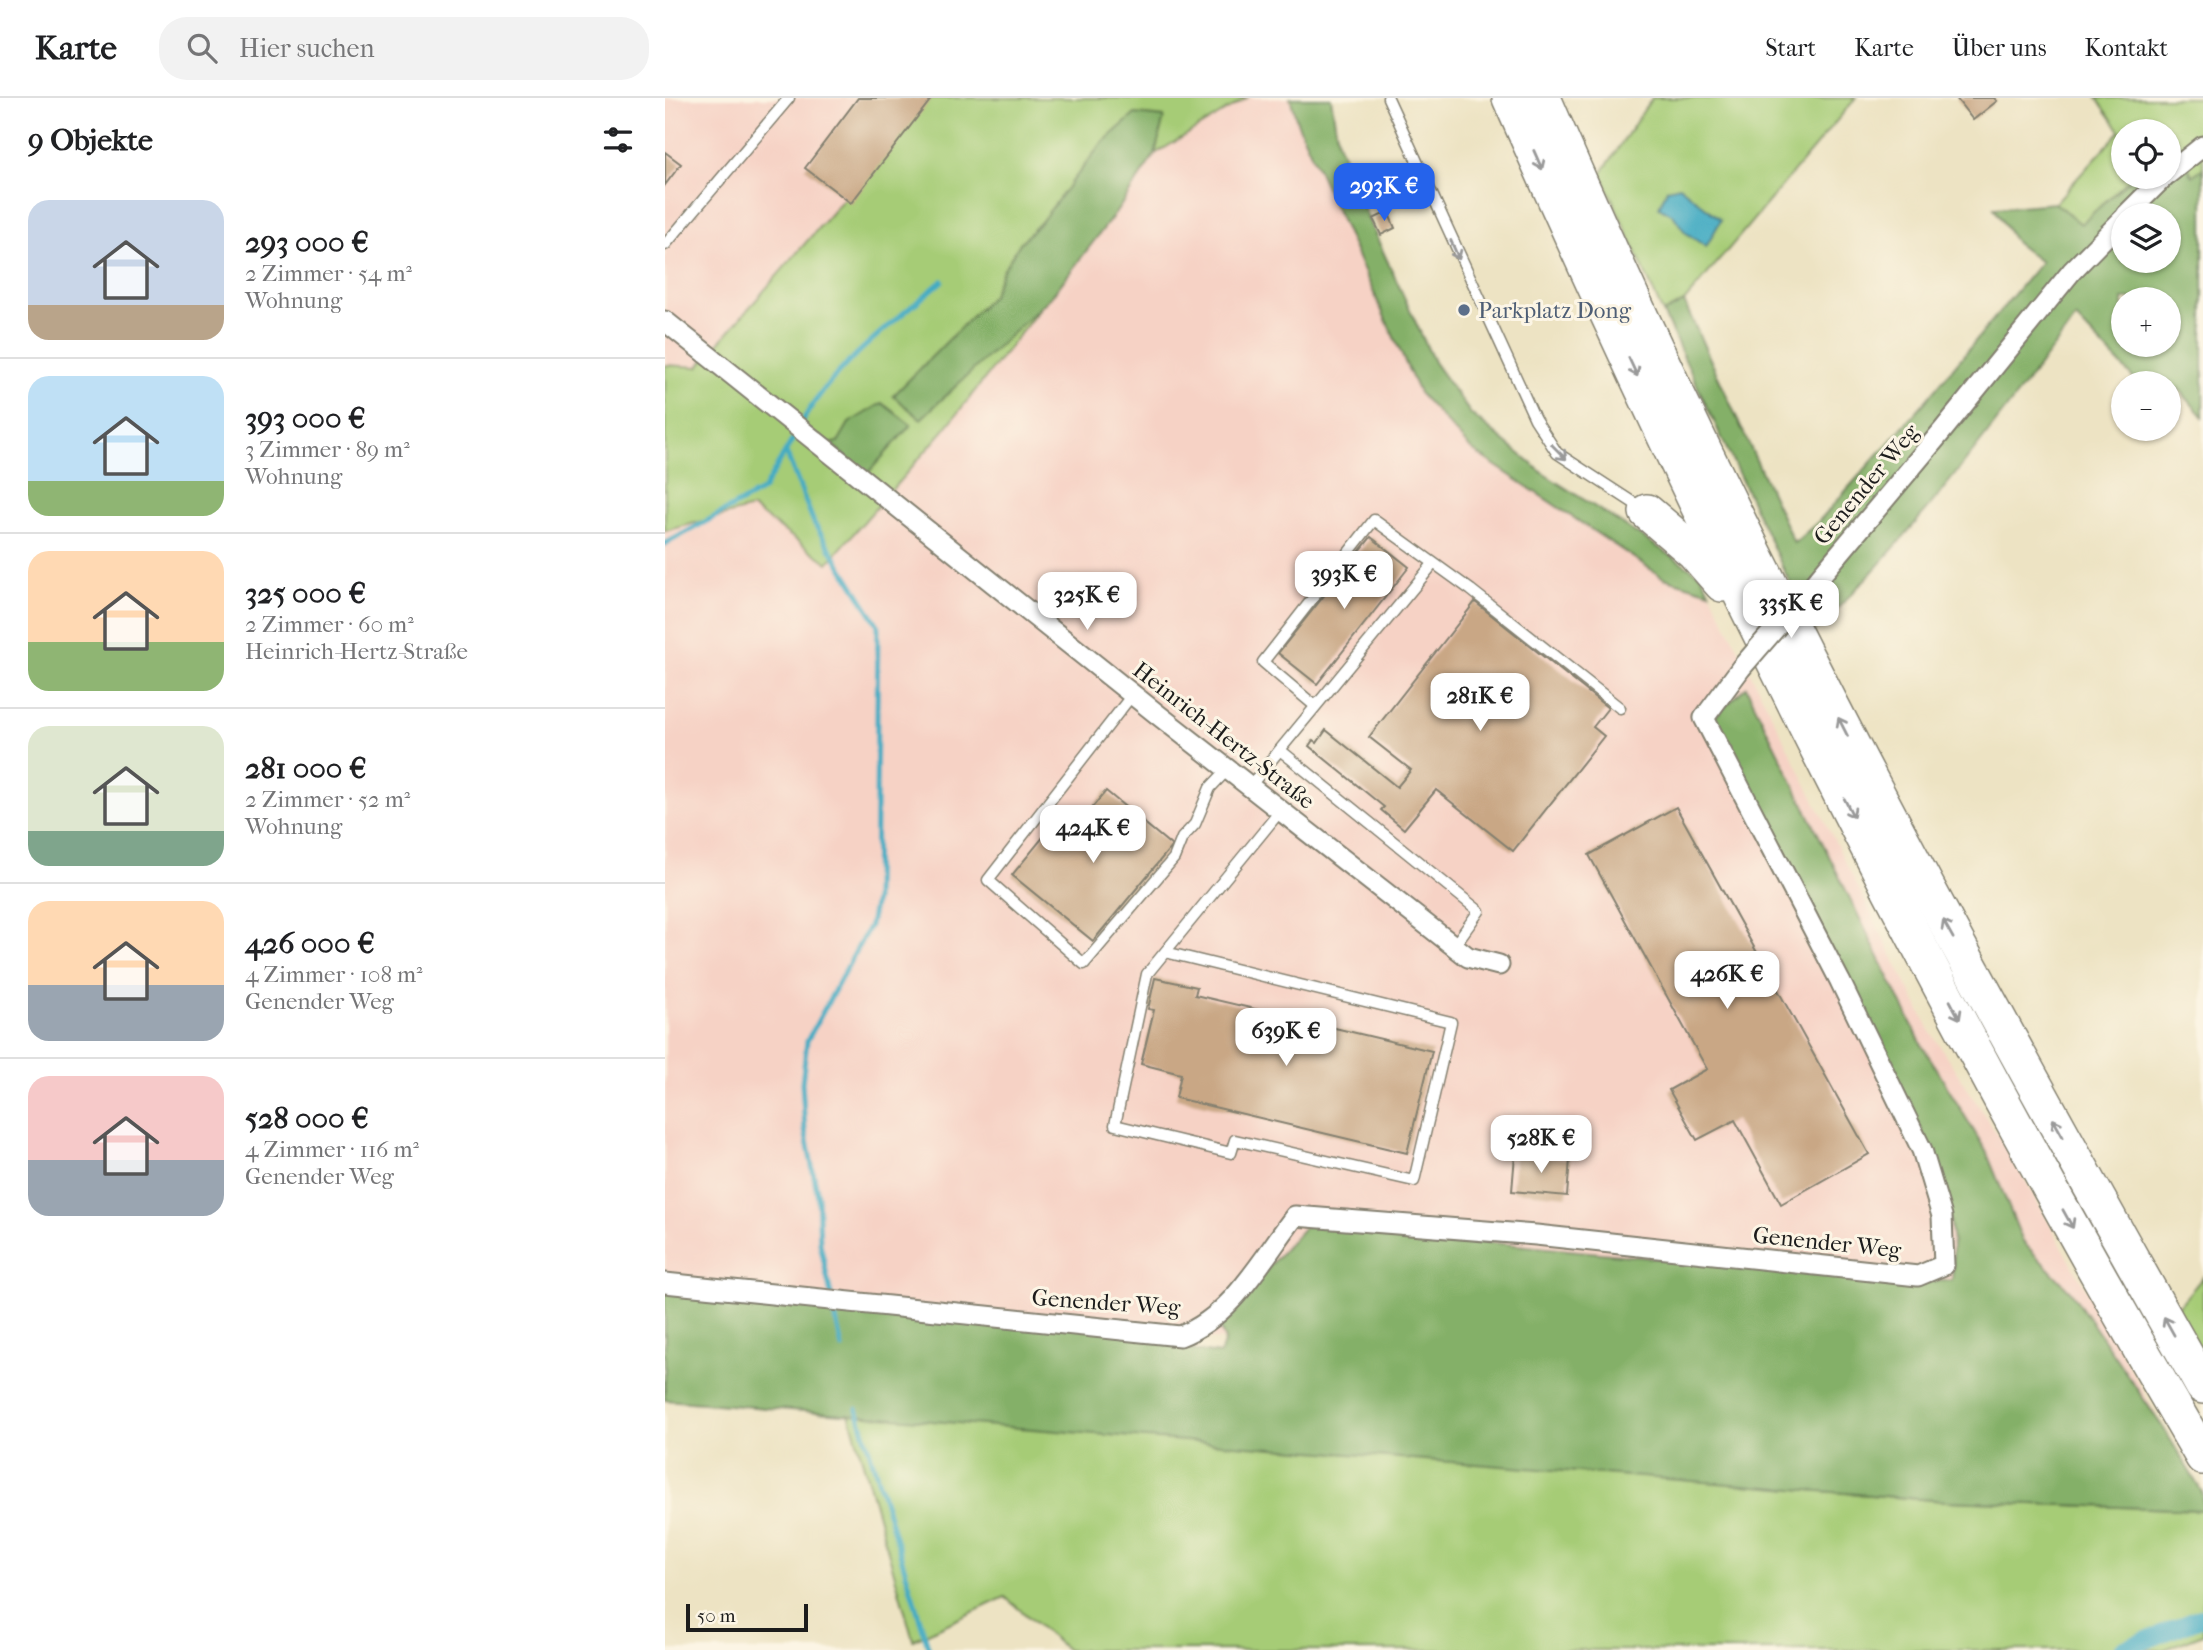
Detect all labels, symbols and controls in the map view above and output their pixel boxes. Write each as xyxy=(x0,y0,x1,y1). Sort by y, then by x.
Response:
search box xyxy=(159,17,649,80)
text: Karte xyxy=(35,29,117,68)
icon: search xyxy=(183,29,221,67)
text: Hier suchen xyxy=(239,33,375,64)
text: Start xyxy=(1765,34,1816,62)
text: Karte xyxy=(1854,34,1914,62)
text: Über uns xyxy=(1952,34,2047,62)
text: Kontakt xyxy=(2085,34,2168,62)
map controls xyxy=(2111,119,2181,441)
button: locate xyxy=(2111,119,2181,189)
icon: filters xyxy=(599,121,637,159)
text: 9 Objekte xyxy=(28,123,153,158)
one-way arrow xyxy=(1532,149,1545,171)
pin: 293K € xyxy=(1327,164,1441,223)
text: 293K € xyxy=(1350,172,1418,199)
button: layers xyxy=(2111,203,2181,273)
text: 293 000 € xyxy=(245,225,369,260)
icon: home xyxy=(84,228,168,312)
one-way arrow xyxy=(1449,239,1462,260)
text: 2 Zimmer · 54 m² xyxy=(245,260,412,287)
text: Wohnung xyxy=(245,287,342,314)
button: + xyxy=(2111,287,2181,357)
place label: Parkplatz Dong xyxy=(1478,297,1632,324)
marker: Parkplatz Dong xyxy=(1456,302,1472,318)
one-way arrow xyxy=(1627,356,1640,377)
button: − xyxy=(2111,371,2181,441)
text: 393 000 € xyxy=(245,401,366,436)
icon: home xyxy=(84,404,168,488)
street label: Genender Weg xyxy=(1808,418,1925,550)
text: 3 Zimmer · 89 m² xyxy=(245,436,410,463)
one-way arrow xyxy=(1550,443,1567,460)
text: Wohnung xyxy=(245,463,342,490)
pin: 393K € xyxy=(1287,552,1401,611)
text: 393K € xyxy=(1311,560,1377,587)
pin: 325K € xyxy=(1030,573,1144,632)
text: 325 000 € xyxy=(245,576,366,611)
icon: home xyxy=(84,579,168,663)
pin: 335K € xyxy=(1734,580,1848,640)
text: 325K € xyxy=(1054,581,1120,608)
text: 335K € xyxy=(1759,589,1823,616)
text: 2 Zimmer · 60 m² xyxy=(245,611,414,638)
text: Heinrich-Hertz-Straße xyxy=(245,638,468,665)
street label: Heinrich-Hertz-Straße xyxy=(1128,656,1320,815)
pin: 281K € xyxy=(1423,674,1537,733)
text: 281K € xyxy=(1447,682,1513,709)
one-way arrow xyxy=(1835,717,1849,738)
text: 281 000 € xyxy=(245,751,367,786)
icon: home xyxy=(84,754,168,838)
text: 2 Zimmer · 52 m² xyxy=(245,786,410,813)
one-way arrow xyxy=(1843,797,1856,818)
pin: 424K € xyxy=(1036,806,1150,865)
text: Wohnung xyxy=(245,813,342,840)
text: 424K € xyxy=(1056,814,1130,841)
one-way arrow xyxy=(1941,919,1954,940)
text: 426 000 € xyxy=(245,926,375,961)
icon: home xyxy=(84,929,168,1013)
pin: 426K € xyxy=(1670,951,1784,1011)
text: 426K € xyxy=(1690,960,1764,987)
text: 4 Zimmer · 108 m² xyxy=(245,961,423,988)
text: Genender Weg xyxy=(245,988,394,1015)
one-way arrow xyxy=(1948,999,1962,1020)
pin: 639K € xyxy=(1229,1009,1343,1068)
text: 639K € xyxy=(1251,1017,1321,1044)
text: 528 000 € xyxy=(245,1101,369,1136)
icon: home xyxy=(84,1104,168,1188)
pin: 528K € xyxy=(1484,1116,1598,1175)
one-way arrow xyxy=(2051,1118,2064,1139)
text: 528K € xyxy=(1507,1124,1575,1151)
text: 4 Zimmer · 116 m² xyxy=(245,1136,419,1163)
text: Genender Weg xyxy=(245,1163,394,1190)
one-way arrow xyxy=(2061,1209,2075,1229)
street label: Genender Weg xyxy=(1752,1221,1903,1264)
street label: Genender Weg xyxy=(1031,1284,1182,1321)
one-way arrow xyxy=(2162,1317,2176,1337)
scale bar xyxy=(686,1601,809,1633)
text: 50 m xyxy=(697,1605,736,1627)

